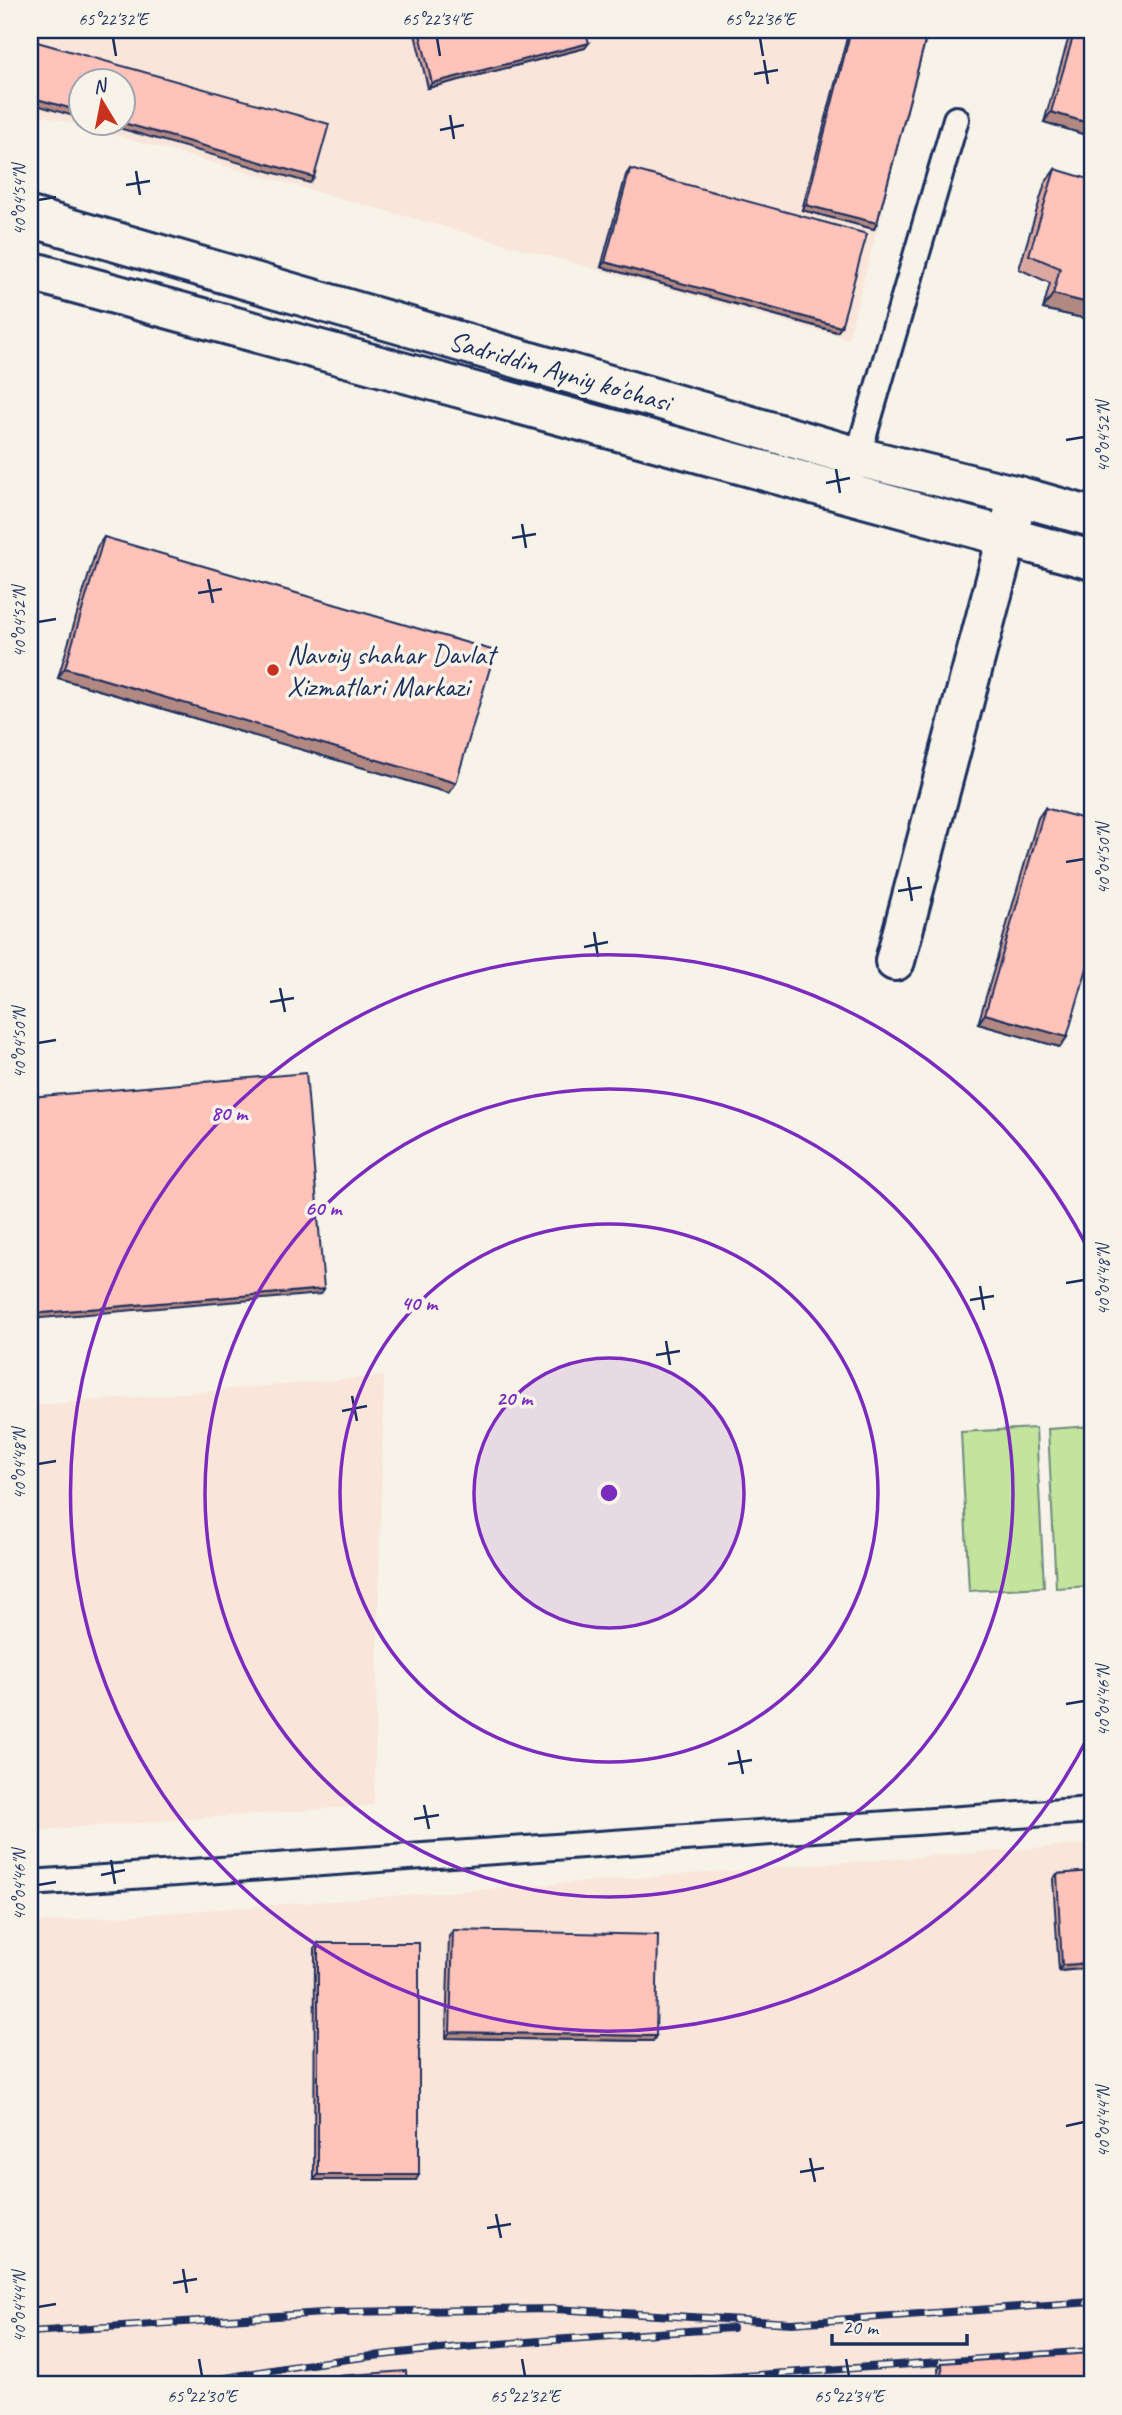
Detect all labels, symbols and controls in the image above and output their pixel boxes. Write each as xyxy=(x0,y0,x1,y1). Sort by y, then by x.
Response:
text: 65°22'32"E xyxy=(78,8,150,30)
text: 65°22'34"E xyxy=(402,8,474,30)
text: 65°22'36"E xyxy=(725,8,797,30)
north arrow xyxy=(66,66,136,136)
text: N xyxy=(91,73,110,99)
text: 40°04'54"N xyxy=(8,161,30,235)
street label: Sadriddin Ayniy ko'chasi xyxy=(445,323,679,420)
text: 40°04'52"N xyxy=(1092,398,1114,472)
text: 40°04'52"N xyxy=(8,583,30,657)
place label: Navoiy shahar Davlat Xizmatlari Markazi xyxy=(287,637,499,704)
marker: Navoiy shahar Davlat Xizmatlari Markazi xyxy=(265,662,281,678)
text: 40°04'50"N xyxy=(1092,820,1114,894)
text: 40°04'50"N xyxy=(8,1004,30,1078)
text: 80 m xyxy=(211,1100,249,1126)
text: 60 m xyxy=(305,1195,343,1221)
text: 40°04'48"N xyxy=(1092,1241,1114,1315)
text: 40 m xyxy=(401,1290,439,1316)
text: 20 m xyxy=(496,1385,534,1411)
text: 40°04'48"N xyxy=(8,1425,30,1499)
centre of rings xyxy=(597,1481,621,1505)
text: 40°04'46"N xyxy=(1092,1662,1114,1736)
text: 40°04'46"N xyxy=(8,1846,30,1920)
text: 40°04'44"N xyxy=(1092,2083,1114,2157)
text: 40°04'44"N xyxy=(8,2268,30,2342)
scale bar xyxy=(832,2303,966,2347)
text: 20 m xyxy=(842,2314,880,2340)
text: 65°22'30"E xyxy=(167,2385,239,2407)
text: 65°22'32"E xyxy=(490,2385,562,2407)
text: 65°22'34"E xyxy=(814,2385,886,2407)

